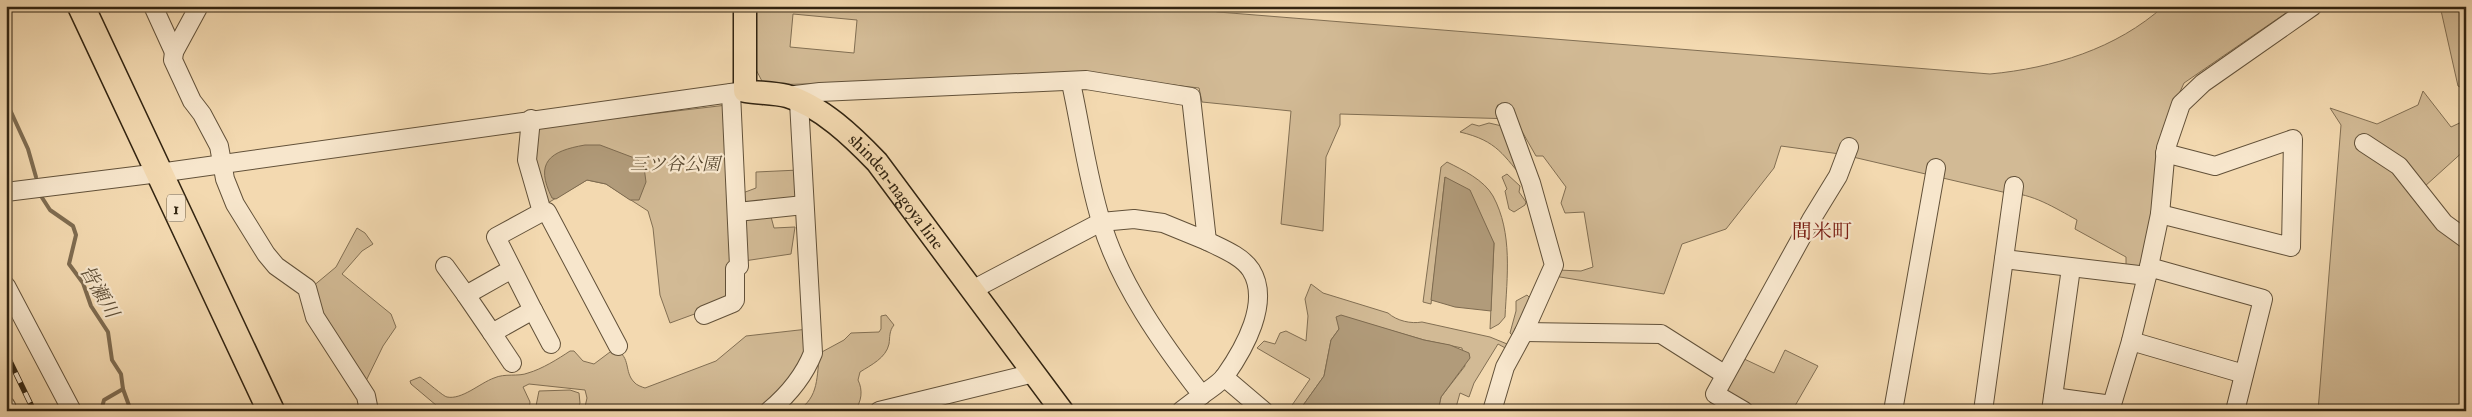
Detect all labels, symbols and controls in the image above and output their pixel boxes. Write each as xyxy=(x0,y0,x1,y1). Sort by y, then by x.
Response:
street label: shinden-nagoya line xyxy=(843,129,949,255)
park label: 三ツ谷公園 xyxy=(630,153,723,176)
road number: 1 xyxy=(167,194,185,222)
district label: 間米町 xyxy=(1792,219,1852,244)
water label: 皆瀬川 xyxy=(74,261,125,324)

